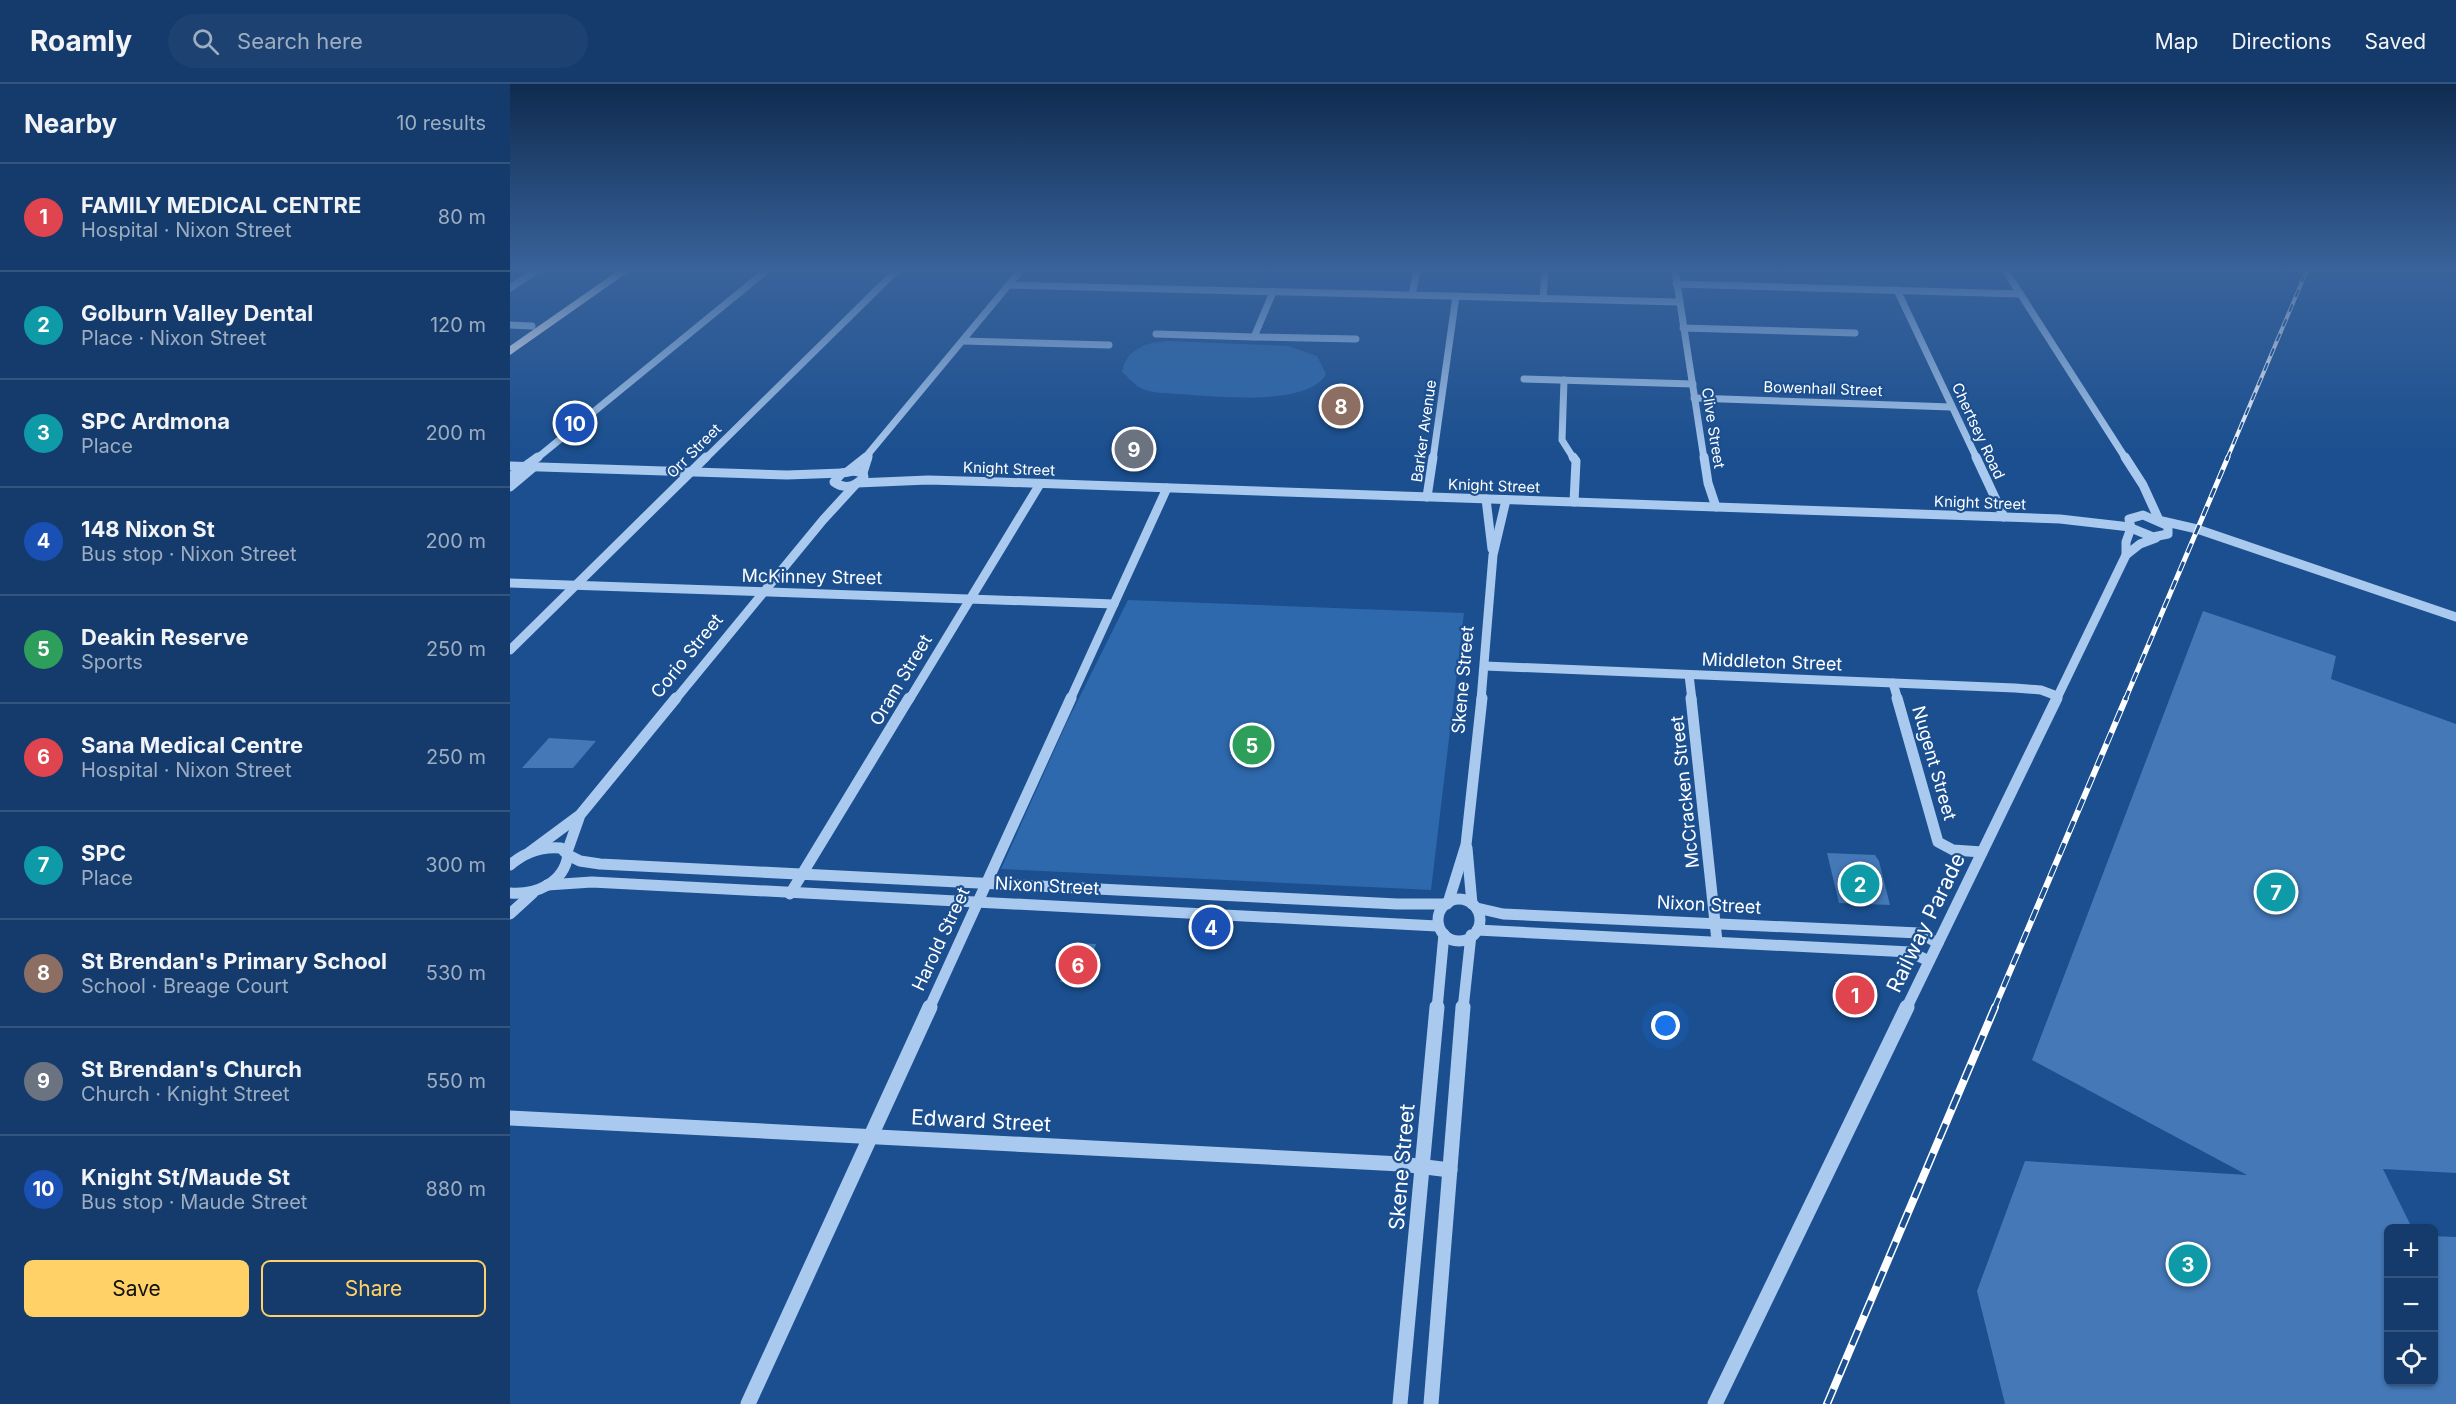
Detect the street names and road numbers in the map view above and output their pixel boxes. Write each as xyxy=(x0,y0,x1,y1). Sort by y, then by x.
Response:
street label: Bowenhall Street xyxy=(1763,377,1883,400)
street label: Barker Avenue xyxy=(1407,378,1440,483)
street label: Chertsey Road xyxy=(1948,379,2009,482)
street label: Clive Street xyxy=(1698,386,1729,470)
street label: Orr Street xyxy=(662,419,725,482)
street label: Knight Street xyxy=(963,457,1055,480)
street label: Knight Street xyxy=(1448,474,1540,497)
street label: Knight Street xyxy=(1934,491,2026,514)
street label: McKinney Street xyxy=(742,565,883,588)
street label: Corio Street xyxy=(646,609,727,702)
street label: Skene Street xyxy=(1447,625,1478,735)
street label: Oram Street xyxy=(865,630,936,729)
street label: Middleton Street xyxy=(1701,649,1843,674)
street label: Nugent Street xyxy=(1908,703,1961,823)
street label: McCracken Street xyxy=(1666,715,1703,869)
street label: Railway Parade xyxy=(1881,849,1970,996)
street label: Nixon Street xyxy=(994,872,1100,899)
street label: Harold Street xyxy=(907,884,974,994)
street label: Nixon Street xyxy=(1656,891,1762,918)
street label: Skene Street xyxy=(1384,1103,1419,1231)
street label: Edward Street xyxy=(910,1104,1052,1137)

